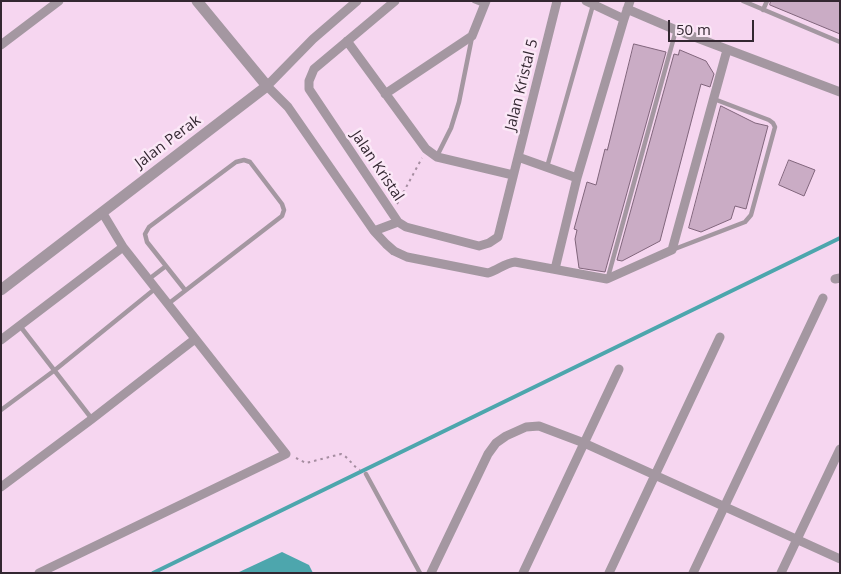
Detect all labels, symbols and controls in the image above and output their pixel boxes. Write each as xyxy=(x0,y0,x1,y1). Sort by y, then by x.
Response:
scale bar xyxy=(671,10,757,42)
text: 50 m xyxy=(676,19,711,39)
street label: Jalan Kristal 5 xyxy=(502,37,542,133)
street label: Jalan Perak xyxy=(132,112,204,172)
street label: Jalan Kristal xyxy=(347,127,407,205)

